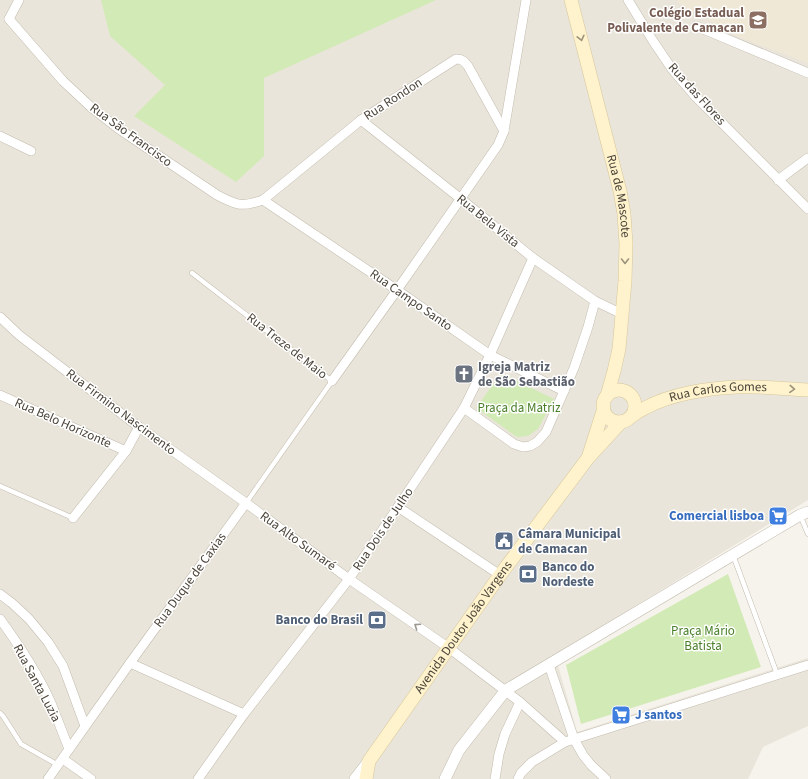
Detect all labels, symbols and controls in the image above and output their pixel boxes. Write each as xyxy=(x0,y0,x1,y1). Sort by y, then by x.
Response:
place label: Colégio Estadual Polivalente de Camacan xyxy=(607,4,744,37)
school or university icon: Colégio Estadual Polivalente de Camacan xyxy=(747,9,769,31)
one-way arrow xyxy=(576,34,585,41)
street label: Rua das Flores xyxy=(664,59,730,130)
street label: Rua Rondon xyxy=(360,73,426,125)
street label: Rua São Francisco xyxy=(86,99,176,171)
street label: Rua de Mascote xyxy=(602,152,635,238)
street label: Rua Bela Vista xyxy=(453,190,523,252)
one-way arrow xyxy=(621,258,630,264)
street label: Rua Campo Santo xyxy=(366,265,456,335)
street label: Rua Treze de Maio xyxy=(243,309,331,383)
place label: Igreja Matriz de São Sebastião xyxy=(478,358,575,391)
church icon: Igreja Matriz de São Sebastião xyxy=(453,363,475,385)
street label: Rua Firmino Nascimento xyxy=(62,365,180,459)
street label: Rua Carlos Gomes xyxy=(667,378,768,406)
one-way arrow xyxy=(789,385,795,394)
street label: Rua Belo Horizonte xyxy=(12,394,114,452)
park label: Praça da Matriz xyxy=(478,399,561,417)
street label: Rua Dois de Julho xyxy=(348,484,418,574)
supermarket icon: Comercial lisboa xyxy=(767,505,789,527)
street label: Rua Alto Sumaré xyxy=(256,507,340,575)
place label: Comercial lisboa xyxy=(669,507,764,525)
place label: Câmara Municipal de Camacan xyxy=(518,525,621,558)
street label: Rua Duque de Caxias xyxy=(149,528,231,631)
public building icon: Câmara Municipal de Camacan xyxy=(493,530,515,552)
street label: Avenida Doutor João Vargens xyxy=(410,557,517,697)
place label: Banco do Nordeste xyxy=(542,558,594,591)
bank icon: Banco do Nordeste xyxy=(517,563,539,585)
bank icon: Banco do Brasil xyxy=(366,609,388,631)
place label: Banco do Brasil xyxy=(275,611,363,629)
park label: Praça Mário Batista xyxy=(671,622,735,655)
one-way arrow xyxy=(414,624,421,631)
street label: Rua Santa Luzia xyxy=(9,641,65,725)
supermarket icon: J santos xyxy=(610,704,632,726)
place label: J santos xyxy=(635,706,682,724)

